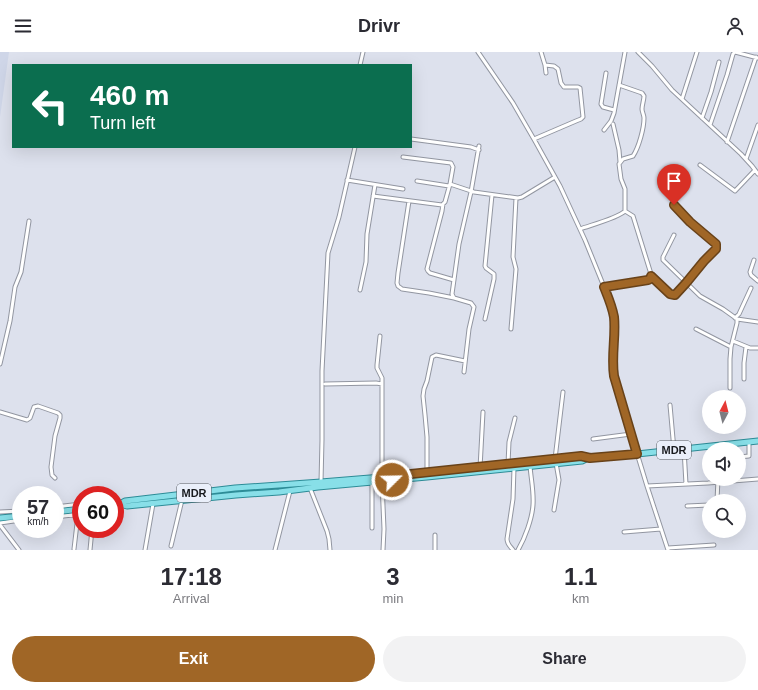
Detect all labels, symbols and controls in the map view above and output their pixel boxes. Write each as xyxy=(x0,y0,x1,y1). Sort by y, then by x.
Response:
icon: menu xyxy=(12,15,34,37)
icon: person xyxy=(724,15,746,37)
text: Drivr xyxy=(358,16,400,36)
icon: left xyxy=(24,80,76,132)
text: 460 m xyxy=(90,80,169,111)
text: Turn left xyxy=(90,113,155,133)
pin xyxy=(657,164,691,205)
icon: arrive xyxy=(663,170,685,192)
north arrow xyxy=(702,390,746,434)
map controls xyxy=(702,390,746,538)
road number: MDR xyxy=(657,441,691,459)
button: sound xyxy=(702,442,746,486)
position arrow xyxy=(371,459,413,501)
road number: MDR xyxy=(177,484,211,502)
speed limit sign: 60 xyxy=(72,486,124,538)
button: search xyxy=(702,494,746,538)
text: 57 xyxy=(27,496,49,518)
text: km/h xyxy=(27,516,49,527)
text: 17:18 xyxy=(161,563,222,590)
text: 3 xyxy=(386,563,400,590)
text: 1.1 xyxy=(564,563,597,590)
text: Arrival xyxy=(173,591,210,606)
text: min xyxy=(383,591,403,606)
text: km xyxy=(572,591,589,606)
button: Exit xyxy=(12,636,375,682)
button: Share xyxy=(383,636,746,682)

